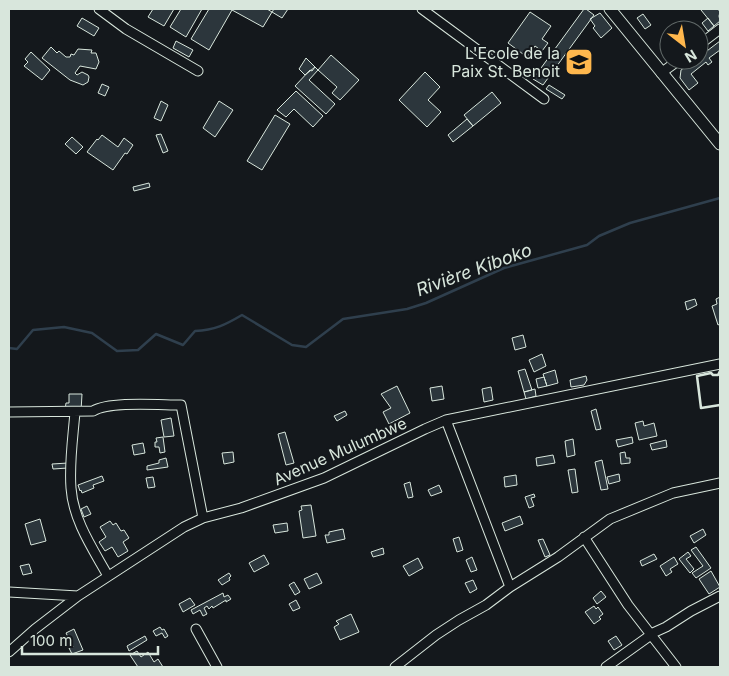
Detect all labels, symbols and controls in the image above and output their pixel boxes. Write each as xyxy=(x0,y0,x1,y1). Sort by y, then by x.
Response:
north arrow xyxy=(659,20,709,70)
place label: L'Ecole de la Paix St. Benoit xyxy=(451,43,560,81)
school or university icon: L'Ecole de la Paix St. Benoit xyxy=(564,47,594,77)
text: N xyxy=(682,47,700,67)
water label: Rivière Kiboko xyxy=(413,239,535,300)
street label: Avenue Mulumbwe xyxy=(270,413,410,489)
scale bar xyxy=(22,624,159,656)
text: 100 m xyxy=(30,631,72,650)

